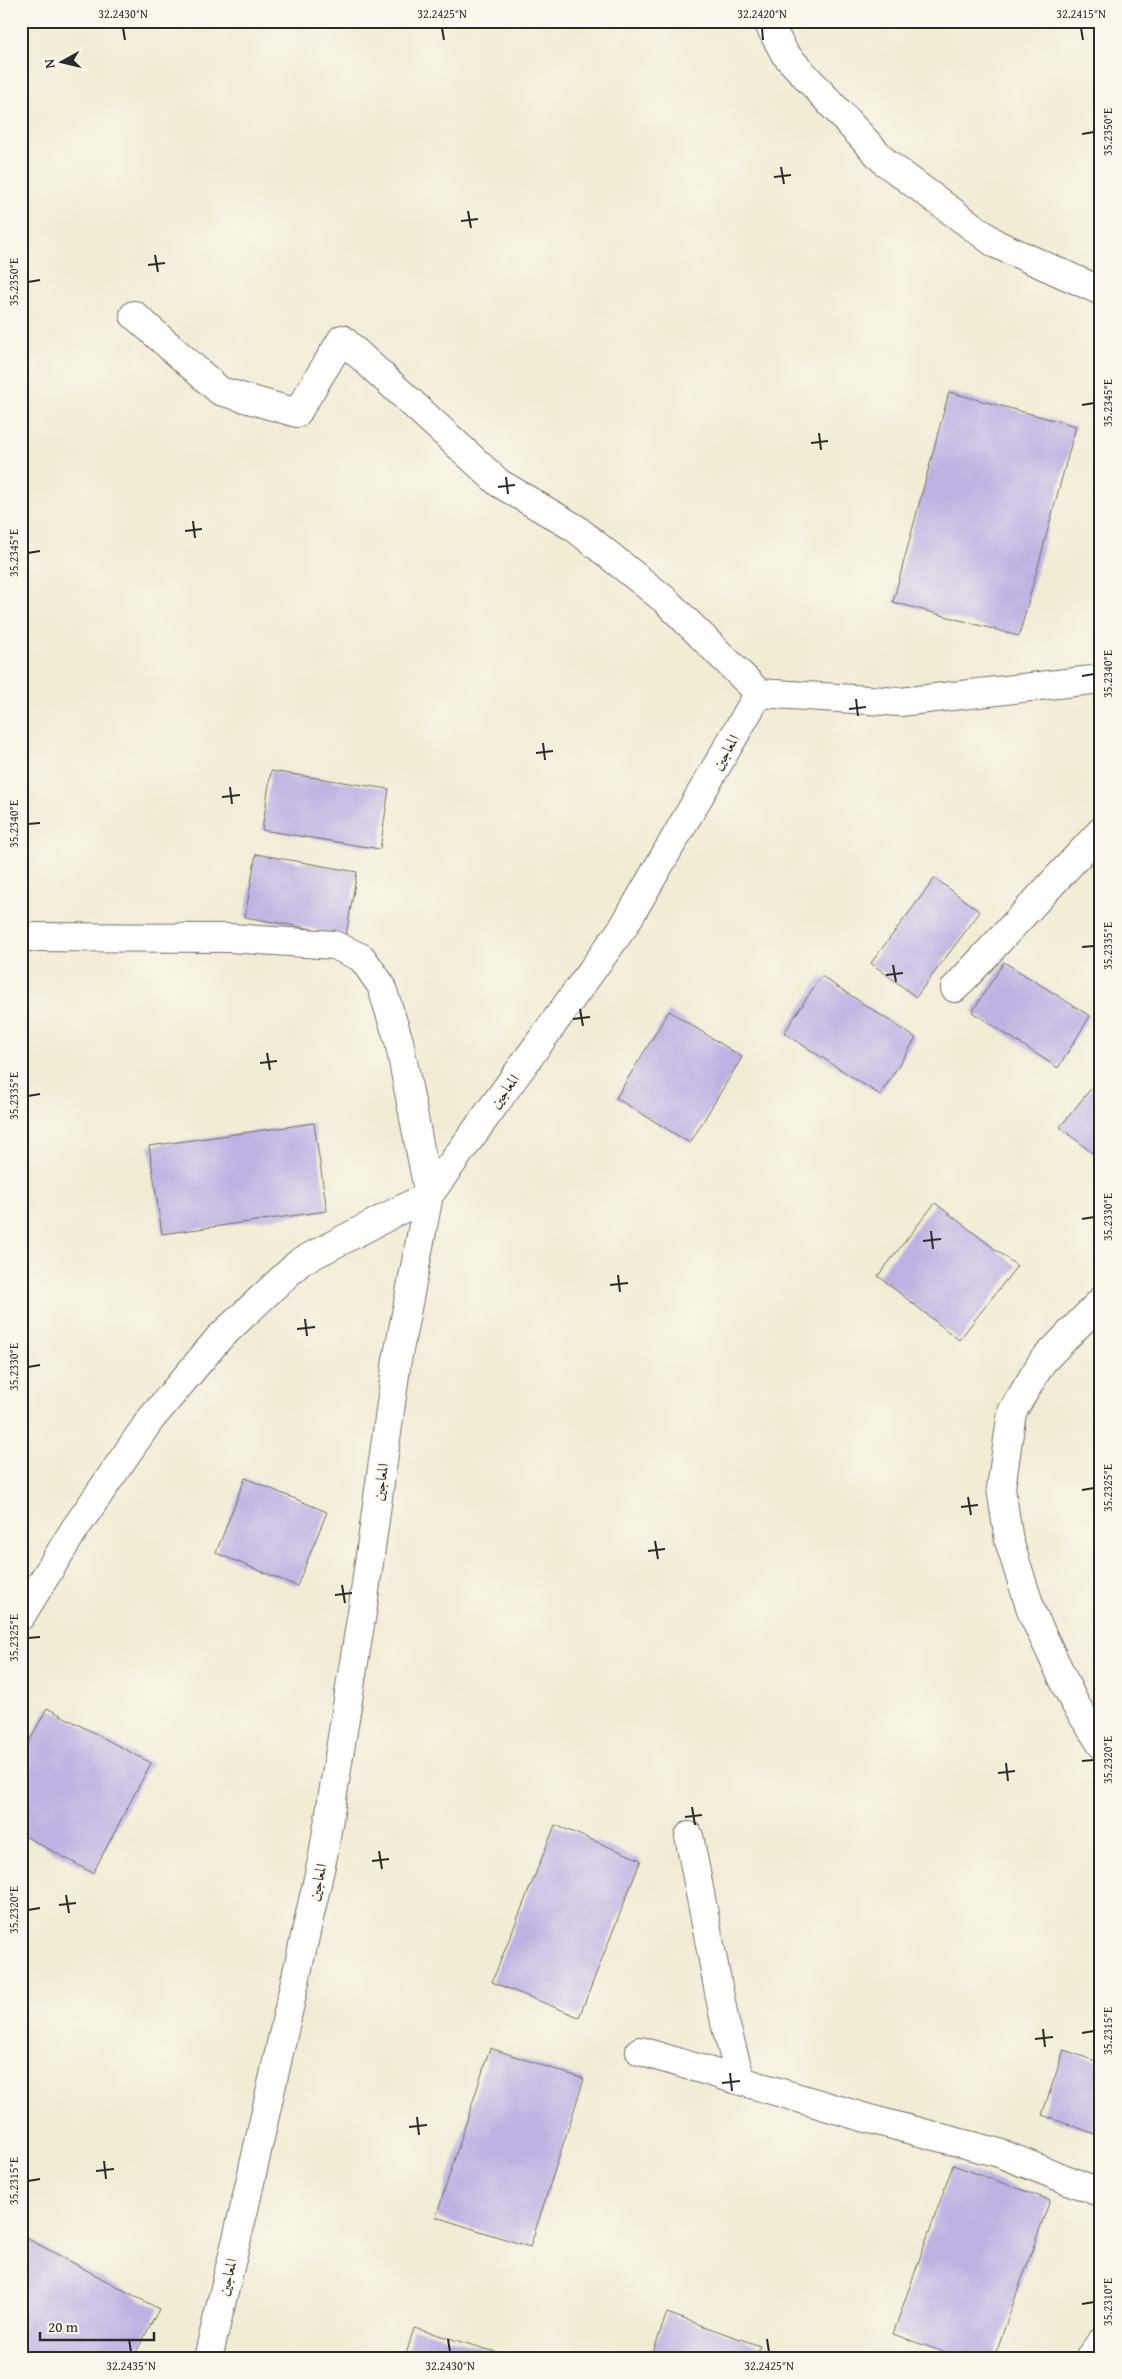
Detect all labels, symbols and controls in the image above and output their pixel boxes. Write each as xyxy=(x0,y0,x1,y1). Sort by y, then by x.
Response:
text: 32.2430°N xyxy=(98,5,148,22)
text: 32.2425°N xyxy=(417,5,467,22)
text: 32.2420°N xyxy=(737,5,787,22)
text: 32.2415°N xyxy=(1056,5,1106,22)
north arrow xyxy=(38,38,88,88)
text: N xyxy=(38,57,60,70)
text: 35.2350°E xyxy=(1099,108,1116,156)
text: 35.2350°E xyxy=(5,258,22,306)
text: 35.2345°E xyxy=(1099,379,1116,427)
text: 35.2345°E xyxy=(5,529,22,577)
text: 35.2340°E xyxy=(1099,650,1116,698)
street label: المعاجين xyxy=(706,730,744,774)
text: 35.2340°E xyxy=(5,800,22,848)
text: 35.2335°E xyxy=(1099,922,1116,970)
street label: المعاجين xyxy=(484,1069,524,1113)
text: 35.2335°E xyxy=(5,1072,22,1120)
text: 35.2330°E xyxy=(1099,1193,1116,1241)
text: 35.2330°E xyxy=(5,1343,22,1391)
street label: المعاجين xyxy=(367,1462,393,1502)
text: 35.2325°E xyxy=(1099,1464,1116,1512)
text: 35.2325°E xyxy=(5,1614,22,1662)
text: 35.2320°E xyxy=(1099,1736,1116,1784)
street label: المعاجين xyxy=(302,1861,332,1903)
text: 35.2320°E xyxy=(5,1886,22,1934)
text: 35.2315°E xyxy=(1099,2007,1116,2055)
text: 35.2315°E xyxy=(5,2157,22,2205)
street label: المعاجين xyxy=(212,2256,242,2298)
text: 35.2310°E xyxy=(1099,2278,1116,2326)
scale bar xyxy=(40,2309,154,2341)
text: 20 m xyxy=(48,2316,79,2337)
text: 32.2435°N xyxy=(106,2357,156,2374)
text: 32.2430°N xyxy=(425,2357,475,2374)
text: 32.2425°N xyxy=(744,2357,794,2374)

